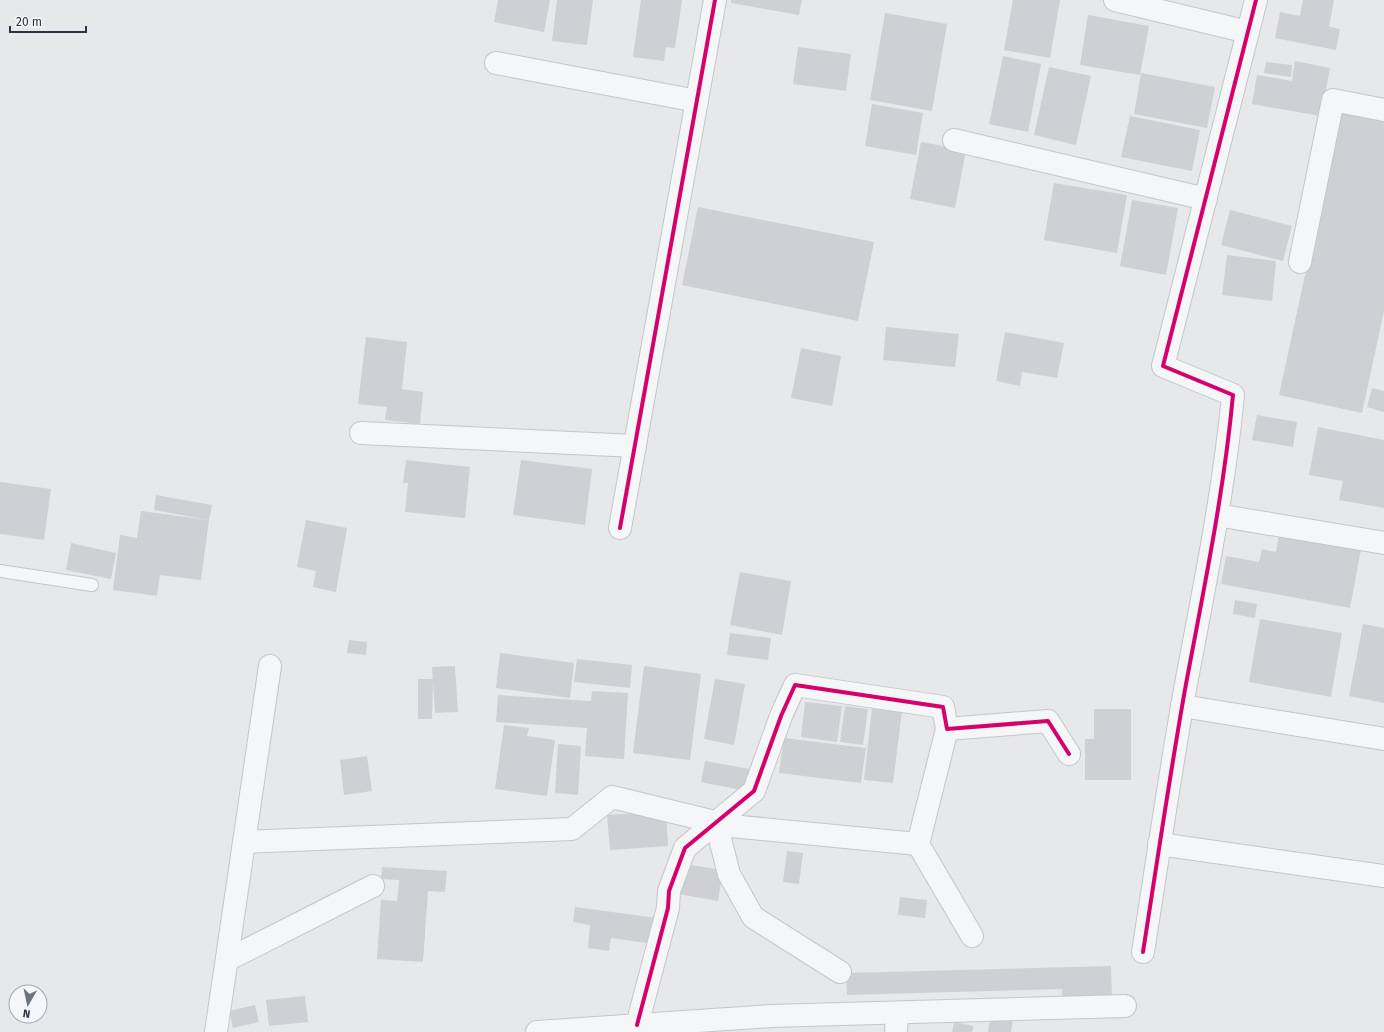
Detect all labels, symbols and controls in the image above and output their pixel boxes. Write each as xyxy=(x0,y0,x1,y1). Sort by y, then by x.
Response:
scale bar xyxy=(10,8,86,34)
text: 20 m xyxy=(16,15,42,29)
north arrow xyxy=(8,984,48,1024)
text: N xyxy=(22,1006,31,1020)

